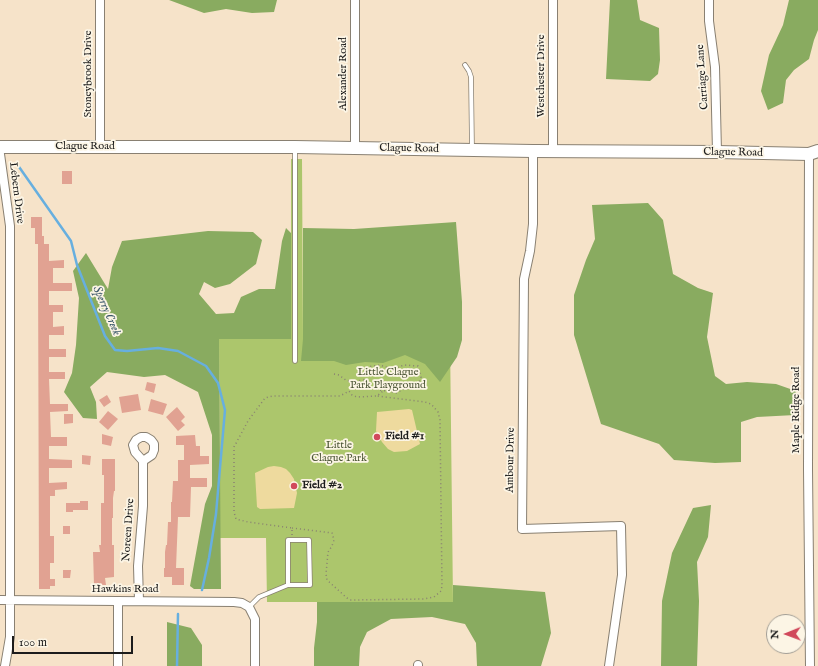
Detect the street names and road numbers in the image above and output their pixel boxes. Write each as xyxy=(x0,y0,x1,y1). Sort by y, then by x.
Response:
street label: Stoneybrook Drive xyxy=(82,30,96,118)
street label: Westchester Drive xyxy=(535,35,549,117)
street label: Alexander Road xyxy=(337,37,351,111)
street label: Carriage Lane xyxy=(694,44,712,110)
street label: Clague Road xyxy=(55,140,115,154)
street label: Clague Road xyxy=(379,142,439,156)
street label: Clague Road xyxy=(703,146,763,160)
street label: Lebern Drive xyxy=(6,162,26,224)
street label: Maple Ridge Road xyxy=(790,367,804,453)
street label: Ambour Drive xyxy=(504,427,518,493)
street label: Noreen Drive xyxy=(120,498,138,562)
street label: Hawkins Road xyxy=(92,583,158,597)

